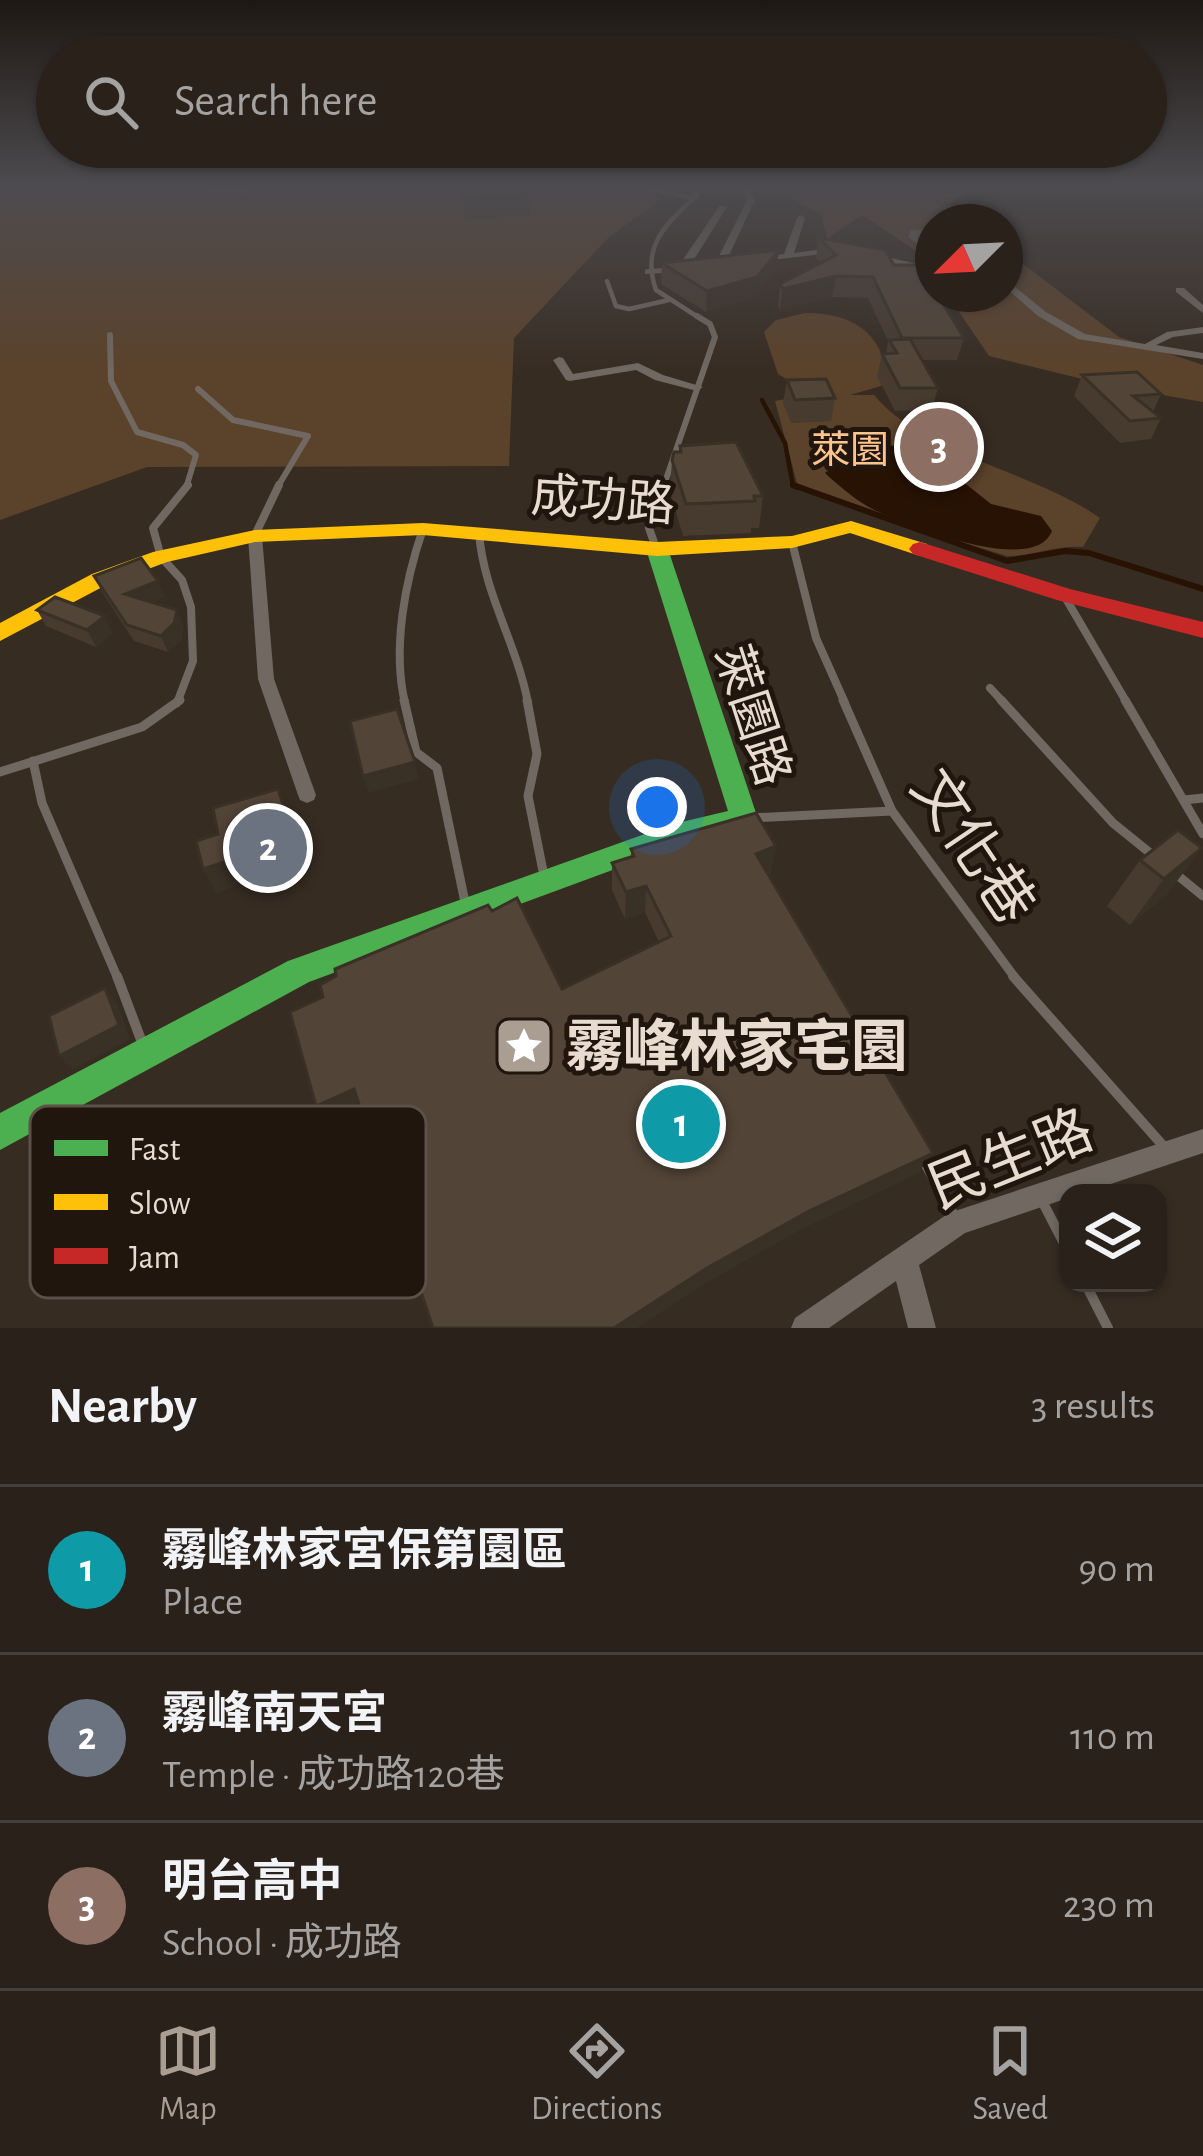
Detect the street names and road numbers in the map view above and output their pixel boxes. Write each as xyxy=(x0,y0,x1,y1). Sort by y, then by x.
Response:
street label: 成功路 xyxy=(529,470,677,531)
street label: 萊園路 xyxy=(706,639,799,792)
street label: 文化巷 xyxy=(900,759,1046,934)
street label: 民生路 xyxy=(920,1100,1101,1219)

